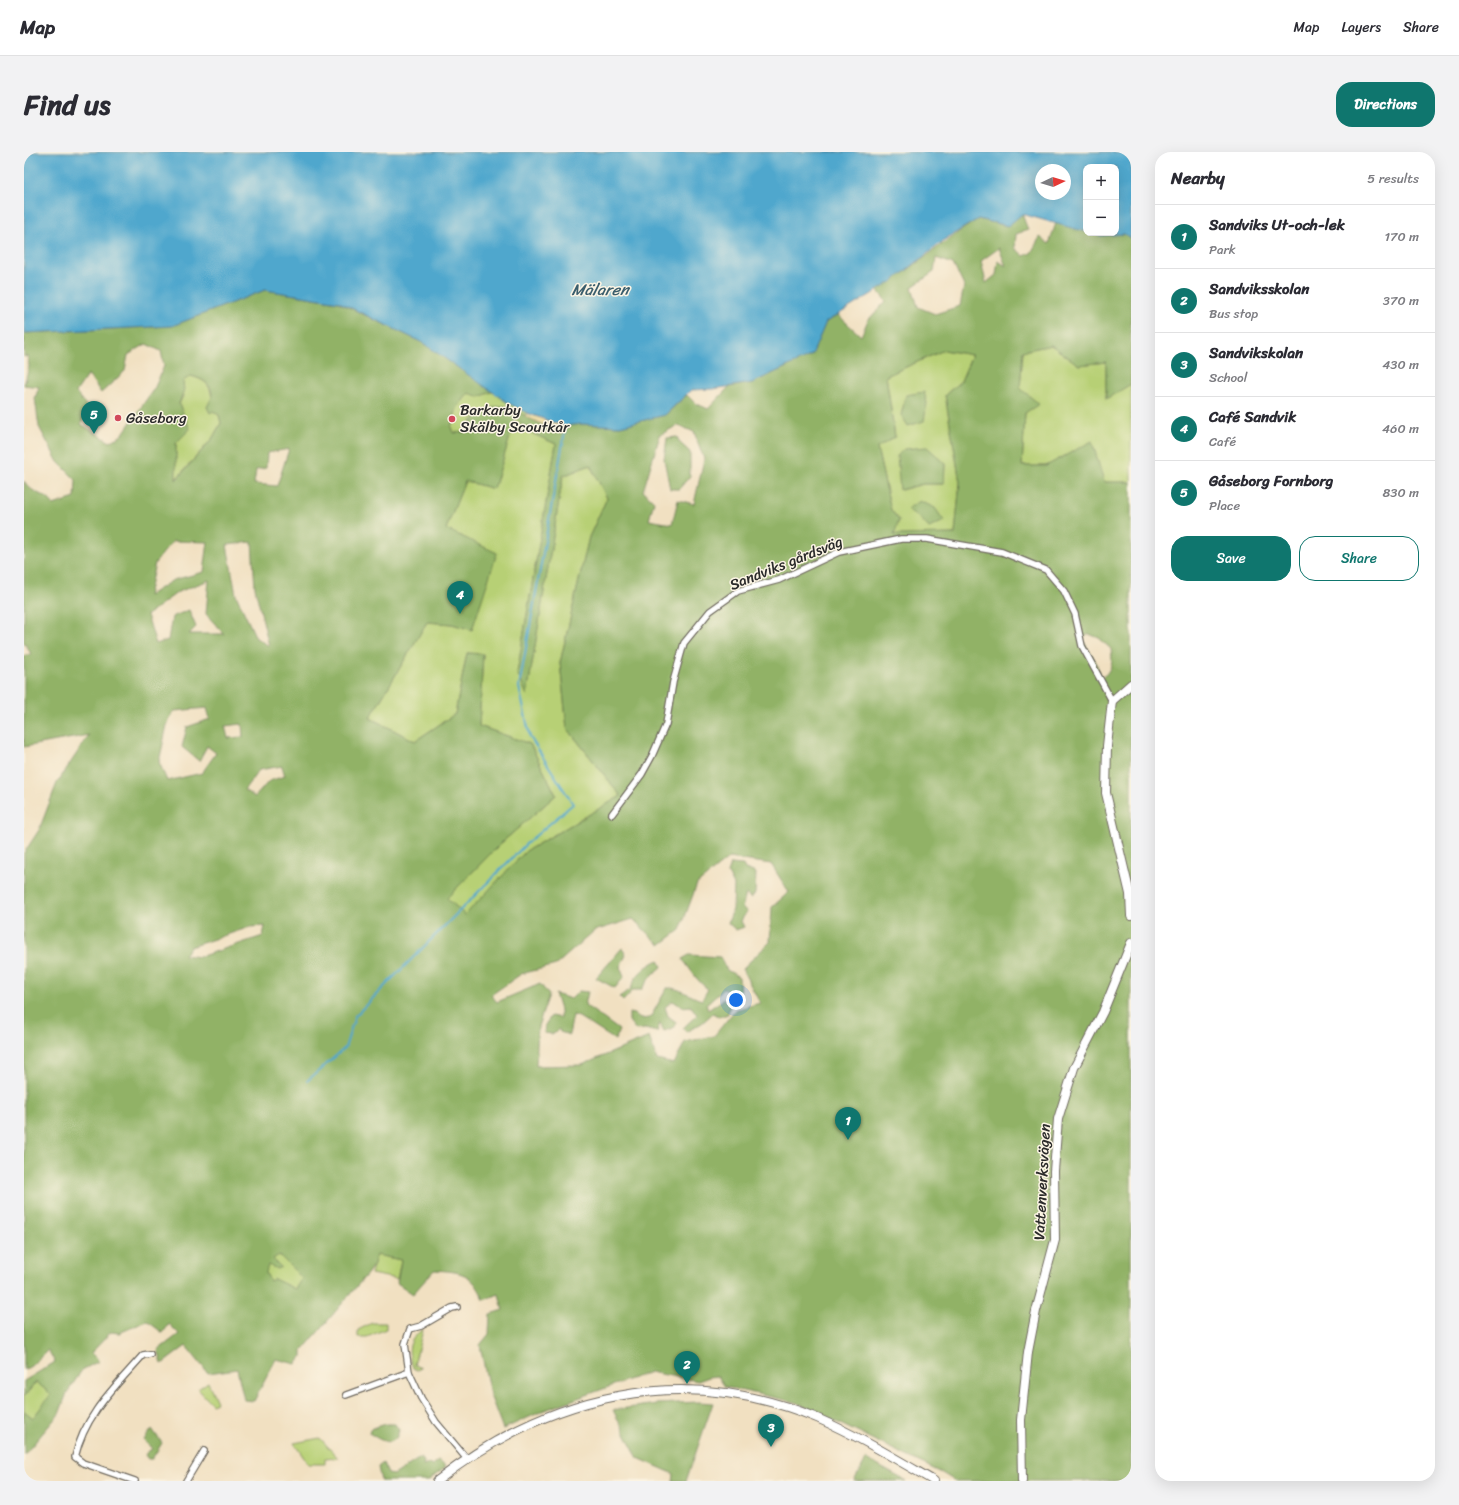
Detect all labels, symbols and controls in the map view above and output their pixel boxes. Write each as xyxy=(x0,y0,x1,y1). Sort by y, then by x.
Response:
text: Map xyxy=(20,11,55,44)
text: Map xyxy=(1294,15,1319,40)
text: Layers xyxy=(1341,15,1381,40)
text: Share xyxy=(1403,15,1439,40)
text: Find us xyxy=(24,80,111,129)
button: Directions xyxy=(1336,82,1435,127)
text: Nearby xyxy=(1171,163,1225,193)
north arrow xyxy=(1035,164,1071,200)
map controls xyxy=(1083,164,1119,236)
button: + xyxy=(1083,164,1119,200)
text: 5 results xyxy=(1367,167,1419,190)
button: − xyxy=(1083,200,1119,236)
text: Sandviks Ut-och-lek xyxy=(1209,212,1345,238)
text: 1 xyxy=(1181,225,1187,248)
text: 170 m xyxy=(1384,225,1419,248)
text: Park xyxy=(1209,238,1236,261)
water label: Mälaren xyxy=(571,275,631,304)
text: Sandviksskolan xyxy=(1209,276,1309,302)
text: 2 xyxy=(1180,289,1188,312)
text: 370 m xyxy=(1383,289,1419,312)
text: Bus stop xyxy=(1209,302,1258,325)
text: Sandvikskolan xyxy=(1209,340,1303,366)
text: 3 xyxy=(1180,353,1188,376)
text: 430 m xyxy=(1382,353,1419,376)
text: School xyxy=(1209,366,1247,389)
place label: Barkarby Skälby Scoutkår xyxy=(460,397,570,440)
pin: 5 xyxy=(81,401,107,434)
text: Café Sandvik xyxy=(1209,404,1296,430)
place label: Gåseborg xyxy=(126,405,187,431)
marker: Gåseborg xyxy=(113,413,123,423)
marker: Barkarby Skälby Scoutkår xyxy=(447,414,457,424)
text: 4 xyxy=(1180,417,1188,440)
text: 460 m xyxy=(1382,417,1419,440)
text: Café xyxy=(1209,430,1236,453)
text: Gåseborg Fornborg xyxy=(1209,468,1333,494)
text: 5 xyxy=(1180,481,1188,504)
text: 830 m xyxy=(1382,481,1419,504)
text: Place xyxy=(1209,494,1240,517)
street label: Sandviks gårdsväg xyxy=(725,528,847,598)
button: Save xyxy=(1171,536,1291,581)
button: Share xyxy=(1299,536,1419,581)
pin: 4 xyxy=(447,581,473,614)
your location xyxy=(726,990,746,1010)
pin: 1 xyxy=(835,1107,861,1140)
street label: Vattenverksvägen xyxy=(1026,1123,1058,1241)
pin: 2 xyxy=(674,1351,700,1384)
pin: 3 xyxy=(758,1414,784,1447)

